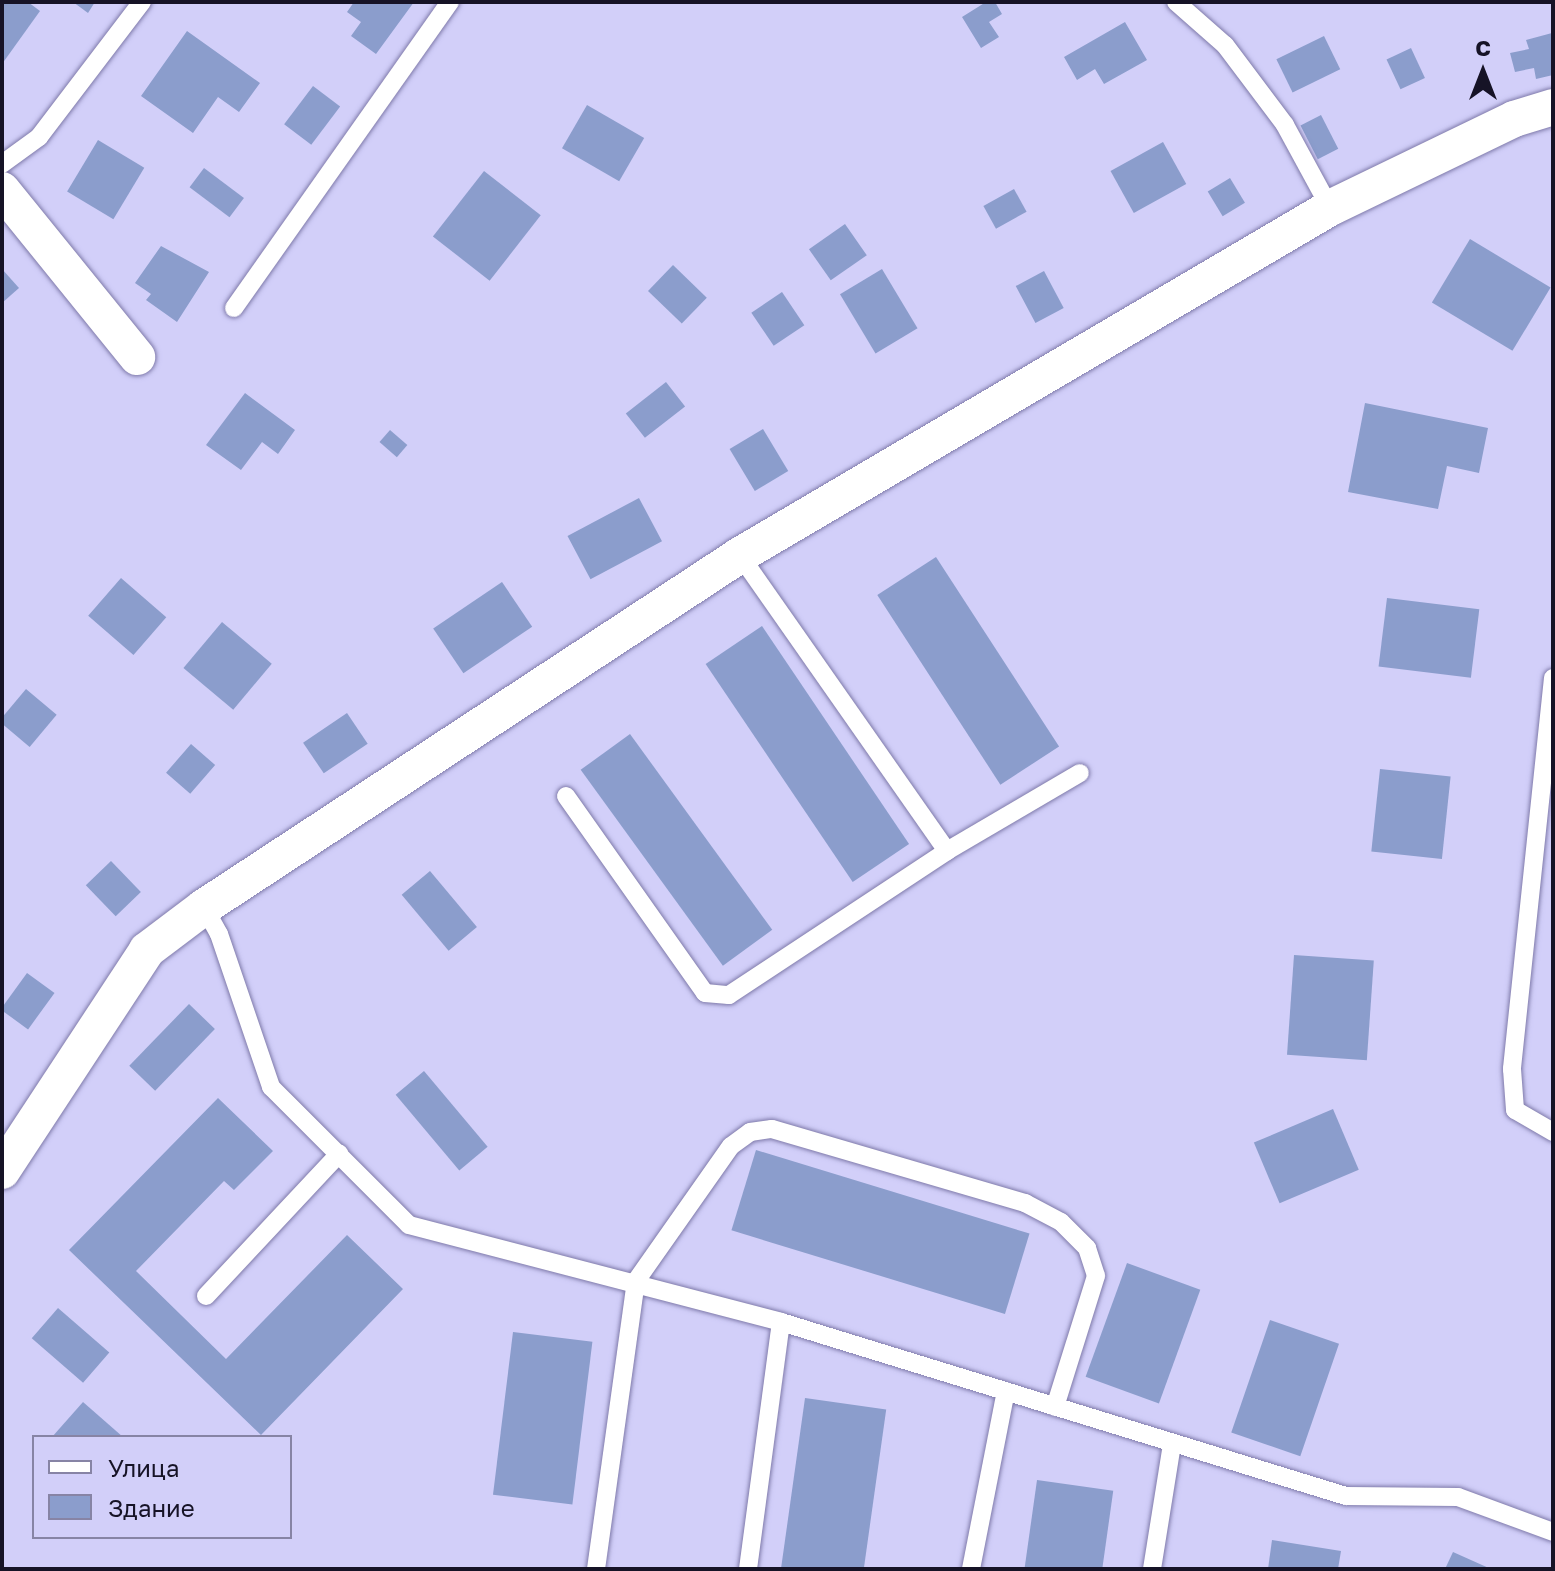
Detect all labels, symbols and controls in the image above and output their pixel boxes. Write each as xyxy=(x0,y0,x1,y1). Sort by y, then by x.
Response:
north arrow xyxy=(1443,32,1523,112)
text: С xyxy=(1475,34,1491,61)
legend xyxy=(32,1435,292,1539)
text: Улица xyxy=(108,1453,180,1482)
text: Здание xyxy=(108,1493,195,1522)

